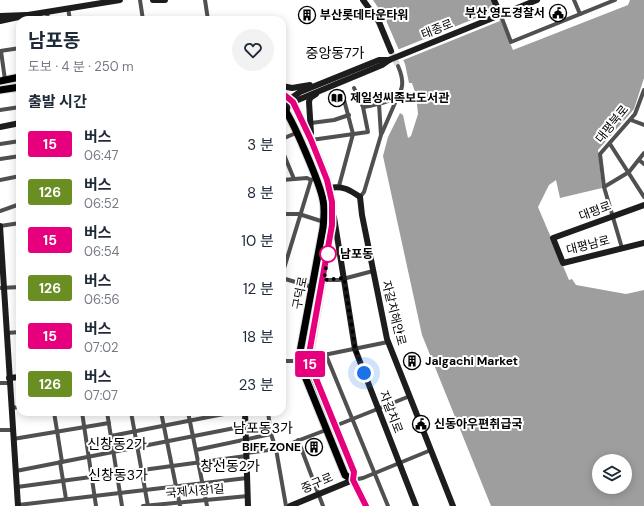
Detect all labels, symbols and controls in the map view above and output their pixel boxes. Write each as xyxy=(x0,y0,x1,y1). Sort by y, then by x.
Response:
public building icon: 부산 영도경찰서 xyxy=(548,3,568,23)
building icon: 부산롯데타운타워 xyxy=(297,5,317,25)
place label: 부산 영도경찰서 xyxy=(465,5,545,21)
place label: 부산롯데타운타워 xyxy=(320,7,408,23)
street label: 태종로 xyxy=(419,15,455,43)
text: 남포동 xyxy=(28,28,80,53)
button: heart xyxy=(232,29,274,71)
district label: 중앙동7가 xyxy=(306,44,365,62)
text: 도보 · 4 분 · 250 m xyxy=(28,58,134,75)
library icon: 제일성씨족보도서관 xyxy=(327,88,347,108)
place label: 제일성씨족보도서관 xyxy=(350,90,449,106)
text: 출발 시간 xyxy=(28,92,87,112)
street label: 대평북로 xyxy=(592,102,632,146)
text: 버스 xyxy=(84,127,112,147)
text: 15 xyxy=(43,135,57,153)
text: 3 분 xyxy=(247,135,274,155)
text: 06:47 xyxy=(84,147,119,164)
text: 버스 xyxy=(84,175,112,195)
text: 126 xyxy=(39,183,61,201)
text: 8 분 xyxy=(247,183,274,203)
text: 06:52 xyxy=(84,195,119,212)
street label: 대평로 xyxy=(577,198,613,224)
text: 버스 xyxy=(84,223,112,243)
text: 15 xyxy=(43,231,57,249)
text: 10 분 xyxy=(241,231,274,251)
street label: 대평남로 xyxy=(565,232,611,258)
text: 06:54 xyxy=(84,243,120,260)
marker: 남포동 xyxy=(319,245,337,263)
place label: 남포동 xyxy=(340,246,373,262)
text: 버스 xyxy=(84,271,112,291)
street label: 구덕로 xyxy=(289,275,311,311)
text: 126 xyxy=(39,279,61,297)
text: 12 분 xyxy=(243,279,274,299)
street label: 자갈치해안로 xyxy=(378,279,410,347)
text: 06:56 xyxy=(84,291,120,308)
text: 버스 xyxy=(84,319,112,339)
text: 15 xyxy=(43,327,57,345)
text: 18 분 xyxy=(242,327,274,347)
text: 07:02 xyxy=(84,339,119,356)
line badge: 15 xyxy=(292,351,328,377)
building icon: Jalgachi Market xyxy=(402,351,422,371)
place label: Jalgachi Market xyxy=(425,353,518,369)
text: 15 xyxy=(303,355,317,373)
your location xyxy=(354,363,374,383)
text: 버스 xyxy=(84,367,112,387)
text: 126 xyxy=(39,375,61,393)
text: 23 분 xyxy=(239,375,274,395)
text: 07:07 xyxy=(84,387,118,404)
street label: 자갈치로 xyxy=(376,389,406,435)
public building icon: 신동아우편취급국 xyxy=(411,414,431,434)
place label: 신동아우편취급국 xyxy=(434,416,522,432)
district label: 남포동3가 xyxy=(233,419,293,437)
district label: 신창동2가 xyxy=(87,435,147,453)
building icon: BIFF ZONE xyxy=(304,437,324,457)
place label: BIFF ZONE xyxy=(242,439,301,455)
map controls xyxy=(592,454,632,494)
button: layers xyxy=(592,454,632,494)
district label: 창선동2가 xyxy=(200,457,260,475)
district label: 신창동3가 xyxy=(88,466,148,484)
street label: 중구로 xyxy=(299,469,335,497)
street label: 국제시장1길 xyxy=(165,480,225,502)

